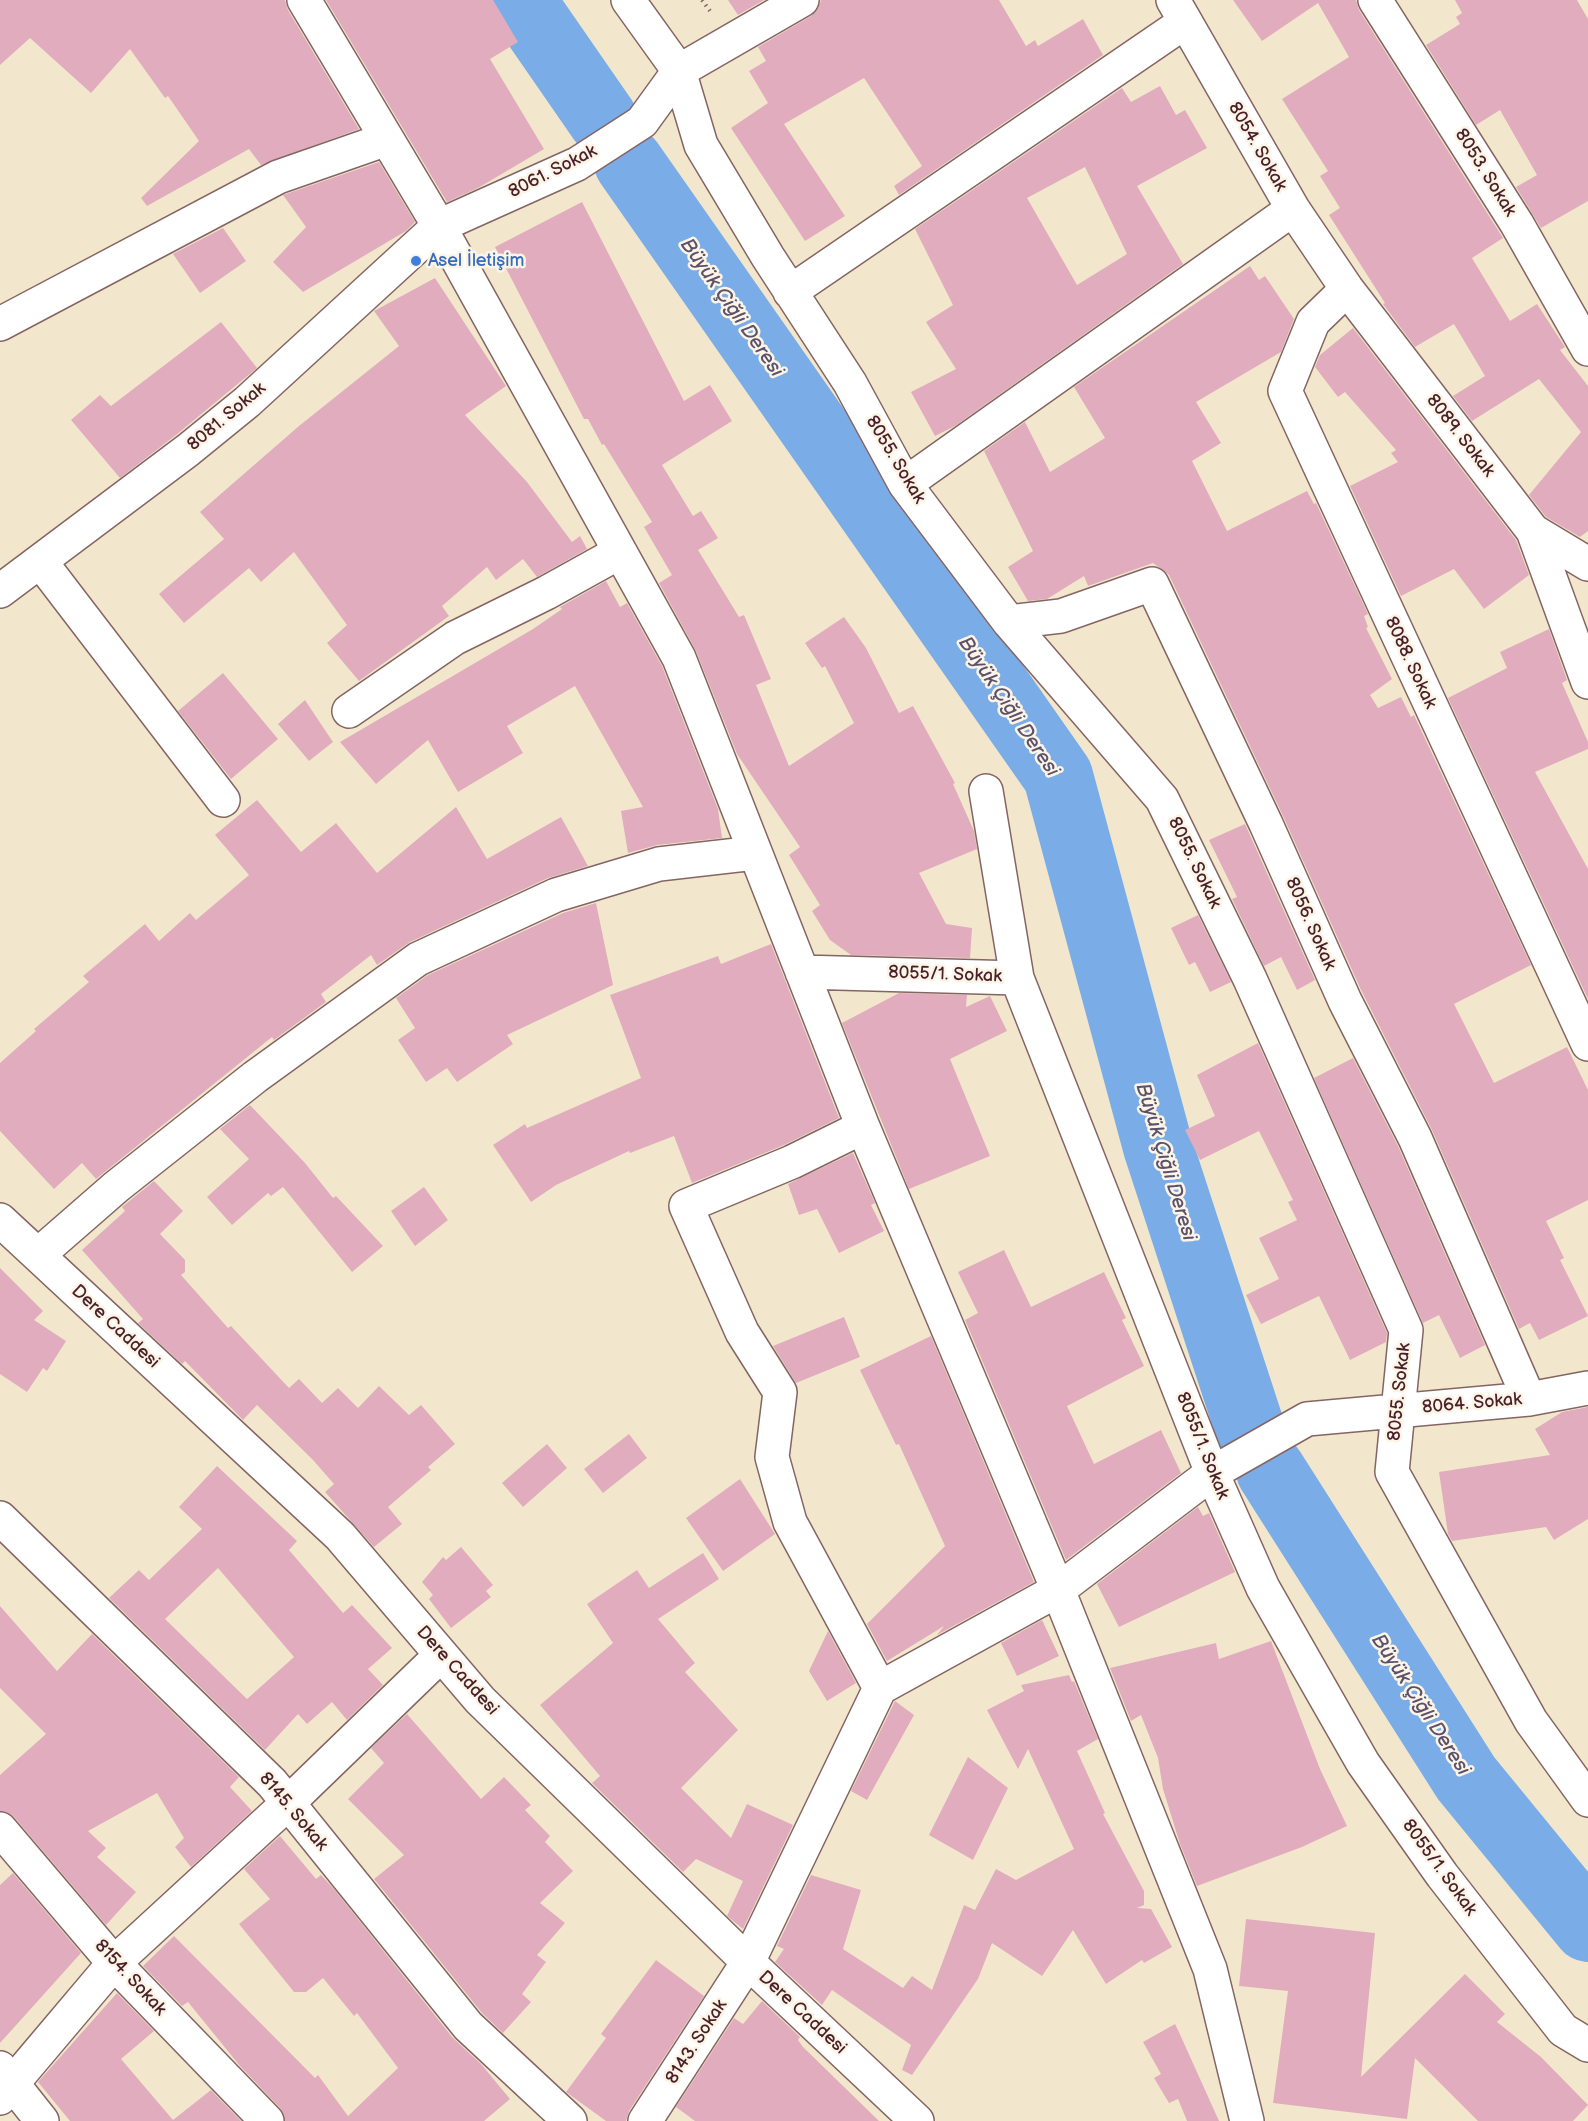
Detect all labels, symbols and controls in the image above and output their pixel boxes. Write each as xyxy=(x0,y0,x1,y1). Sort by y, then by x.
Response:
street label: 8054. Sokak xyxy=(1223,99,1291,195)
street label: 8053. Sokak xyxy=(1449,125,1521,221)
street label: 8061. Sokak xyxy=(505,141,601,203)
water label: Büyük Çiğli Deresi xyxy=(674,234,788,382)
place label: Asel İletişim xyxy=(428,250,524,272)
marker: Asel İletişim xyxy=(409,254,423,268)
street label: 8081. Sokak xyxy=(183,378,271,456)
street label: 8089. Sokak xyxy=(1421,390,1499,482)
street label: 8055. Sokak xyxy=(860,412,930,508)
street label: 8088. Sokak xyxy=(1379,614,1441,712)
water label: Büyük Çiğli Deresi xyxy=(952,633,1064,781)
street label: 8055. Sokak xyxy=(1163,814,1225,912)
street label: 8056. Sokak xyxy=(1280,874,1340,974)
street label: 8055/1. Sokak xyxy=(888,962,1002,988)
water label: Büyük Çiğli Deresi xyxy=(1130,1080,1200,1244)
street label: Dere Caddesi xyxy=(66,1281,164,1373)
street label: 8055. Sokak xyxy=(1384,1342,1416,1442)
street label: 8055/1. Sokak xyxy=(1171,1389,1233,1503)
street label: 8064. Sokak xyxy=(1421,1389,1523,1419)
street label: Dere Caddesi xyxy=(411,1622,503,1720)
water label: Büyük Çiğli Deresi xyxy=(1365,1630,1475,1780)
street label: 8145. Sokak xyxy=(254,1768,332,1856)
street label: 8055/1. Sokak xyxy=(1397,1816,1481,1920)
street label: 8154. Sokak xyxy=(89,1936,171,2020)
street label: Dere Caddesi xyxy=(753,1967,851,2059)
street label: 8143. Sokak xyxy=(662,1996,732,2088)

